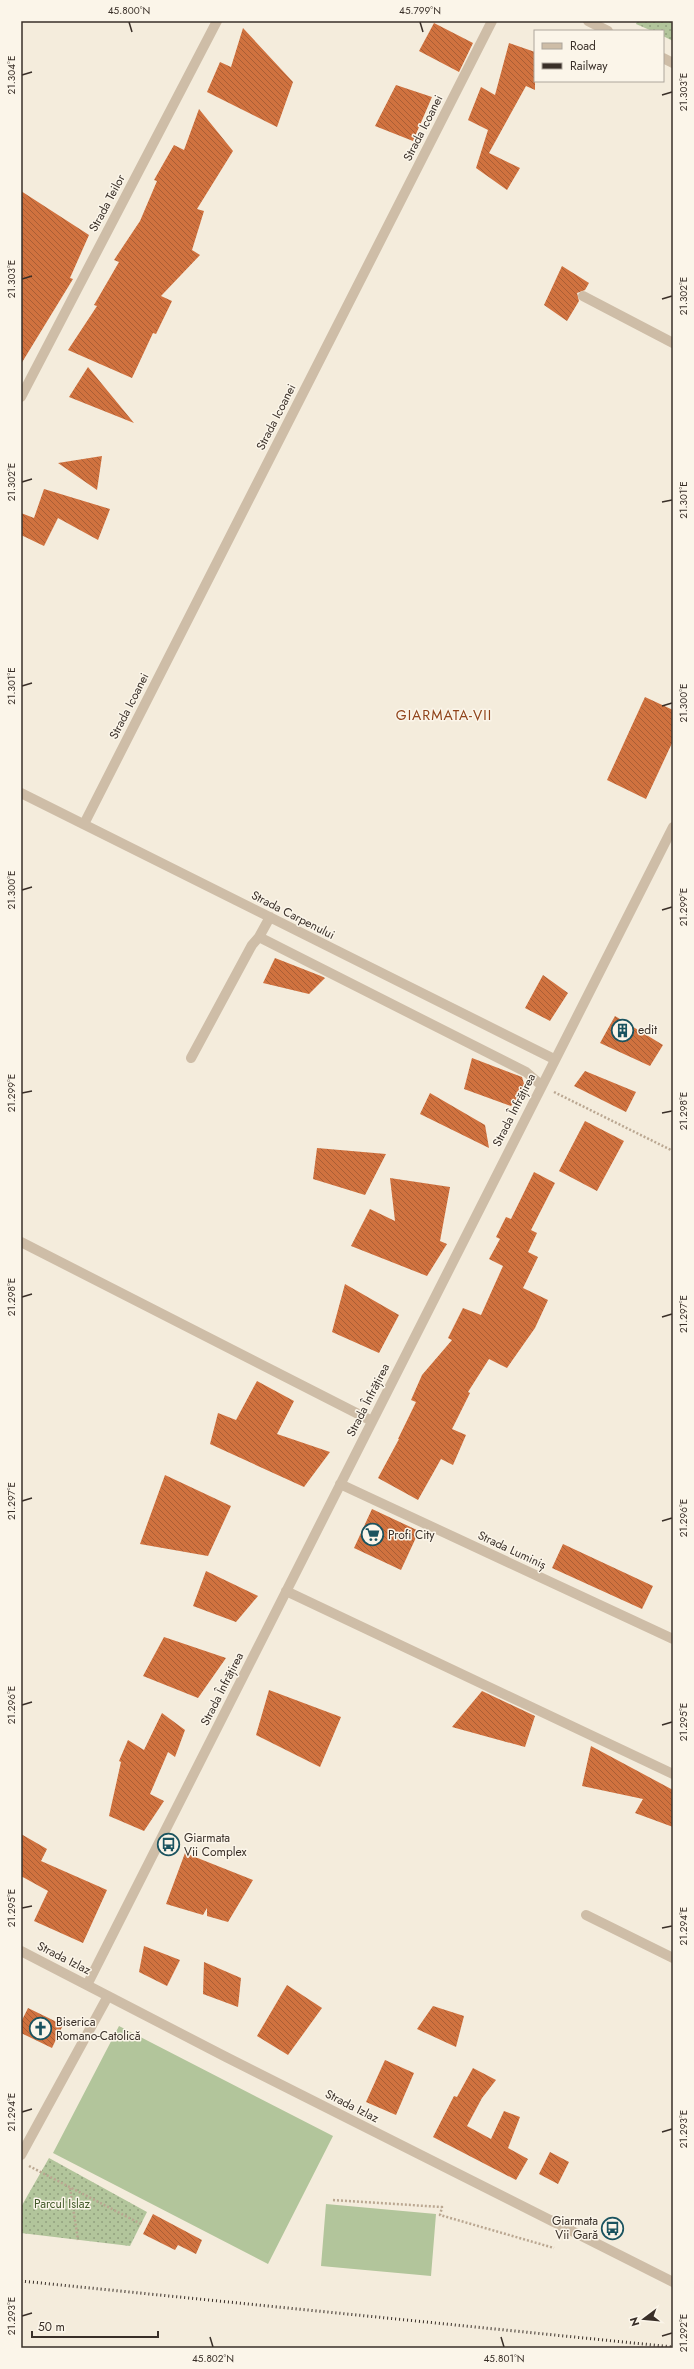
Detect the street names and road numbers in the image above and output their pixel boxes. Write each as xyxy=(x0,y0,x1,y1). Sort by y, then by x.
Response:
street label: Strada Icoanei xyxy=(399,92,447,164)
street label: Strada Teilor xyxy=(84,170,130,235)
street label: Strada Icoanei xyxy=(252,381,300,453)
street label: Strada Icoanei xyxy=(105,670,153,742)
street label: Strada Carpenului xyxy=(248,886,338,944)
street label: Strada Înfrățirea xyxy=(488,1070,540,1150)
street label: Strada Înfrățirea xyxy=(342,1360,394,1440)
street label: Strada Luminiș xyxy=(475,1526,549,1574)
street label: Strada Înfrățirea xyxy=(196,1649,248,1729)
street label: Strada Izlaz xyxy=(34,1937,94,1979)
street label: Strada Izlaz xyxy=(322,2085,382,2127)

